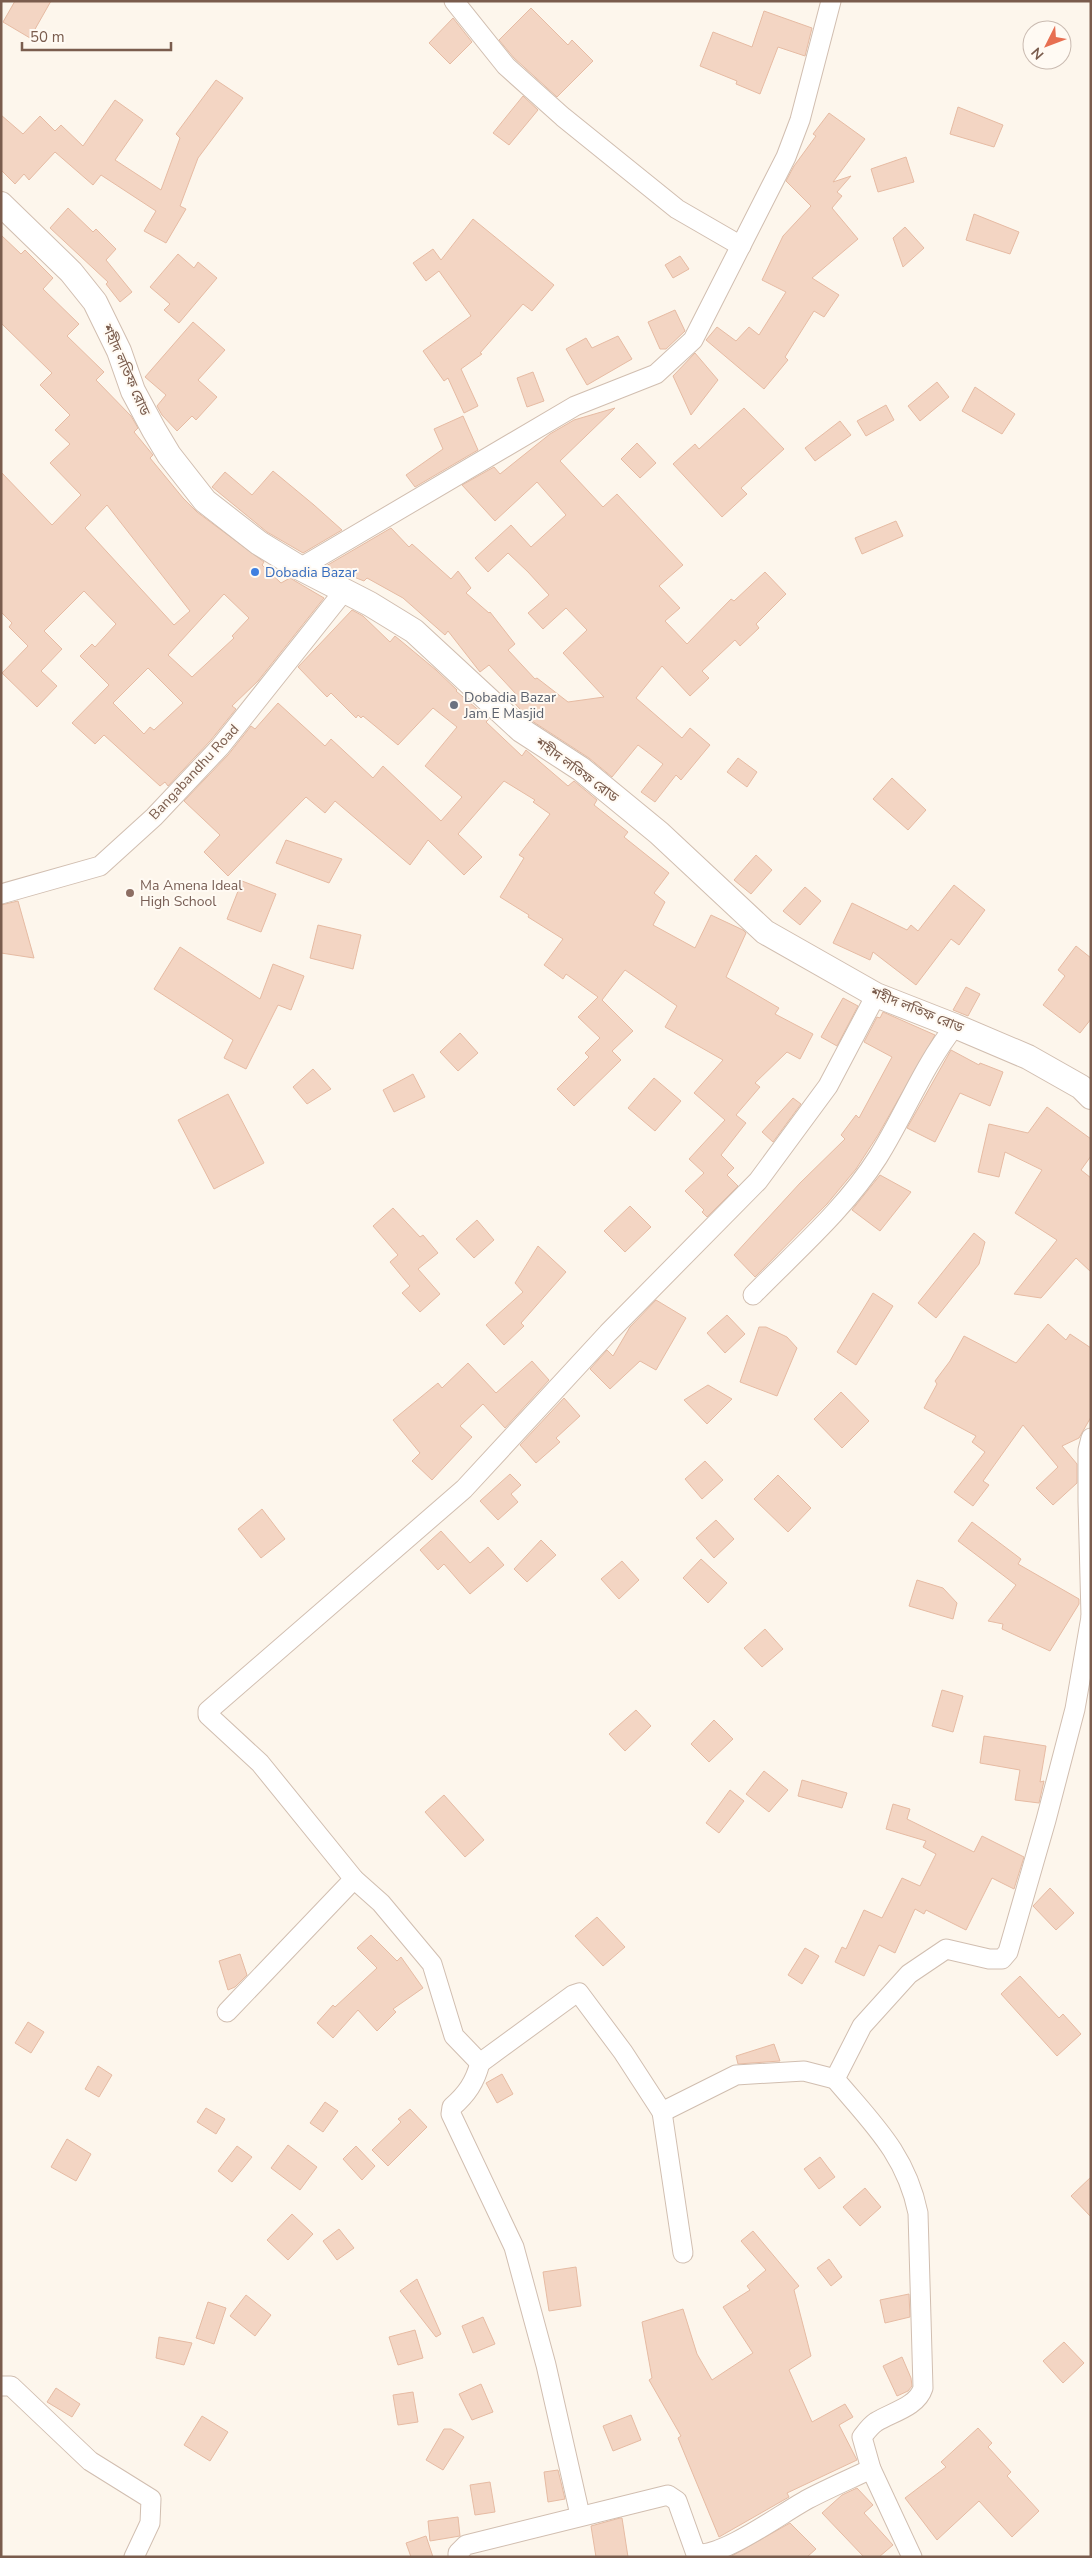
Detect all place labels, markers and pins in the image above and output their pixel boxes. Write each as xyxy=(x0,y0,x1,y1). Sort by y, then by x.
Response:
place label: Dobadia Bazar xyxy=(265,563,357,582)
marker: Dobadia Bazar xyxy=(249,566,261,578)
place label: Dobadia Bazar Jam E Masjid xyxy=(463,688,556,723)
marker: Dobadia Bazar Jam E Masjid xyxy=(448,699,460,711)
place label: Ma Amena Ideal High School xyxy=(140,876,243,911)
marker: Ma Amena Ideal High School xyxy=(124,887,136,899)

